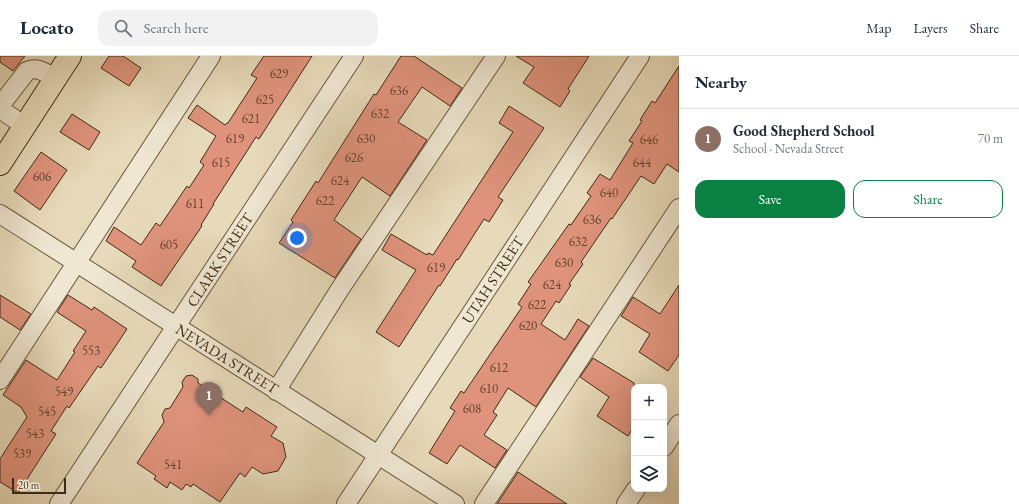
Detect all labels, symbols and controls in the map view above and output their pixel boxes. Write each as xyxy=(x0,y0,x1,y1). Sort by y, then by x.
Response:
search box xyxy=(98,10,378,46)
text: Locato xyxy=(20,15,74,40)
icon: search xyxy=(112,17,134,39)
text: Search here xyxy=(144,18,209,37)
text: Map xyxy=(866,19,891,37)
text: Layers xyxy=(913,19,948,37)
text: Share xyxy=(970,19,999,37)
house number: 629 xyxy=(270,65,289,82)
text: Nearby xyxy=(695,71,747,93)
house number: 636 xyxy=(390,82,408,99)
house number: 625 xyxy=(256,91,274,108)
house number: 632 xyxy=(371,105,390,122)
house number: 621 xyxy=(242,110,260,127)
text: Good Shepherd School xyxy=(733,121,875,140)
house number: 619 xyxy=(226,130,245,147)
house number: 630 xyxy=(357,130,375,147)
text: 1 xyxy=(705,130,711,147)
text: 70 m xyxy=(978,130,1003,147)
house number: 646 xyxy=(640,131,658,148)
text: School · Nevada Street xyxy=(733,140,844,157)
house number: 626 xyxy=(345,149,363,166)
house number: 615 xyxy=(212,154,230,171)
house number: 644 xyxy=(633,154,652,171)
house number: 606 xyxy=(33,168,51,185)
house number: 624 xyxy=(331,172,350,189)
button: Save xyxy=(695,180,845,218)
button: Share xyxy=(853,180,1003,218)
house number: 640 xyxy=(600,184,618,201)
house number: 622 xyxy=(316,192,335,209)
house number: 611 xyxy=(186,195,204,212)
street label: CLARK STREET xyxy=(182,208,258,310)
house number: 636 xyxy=(583,211,601,228)
your location xyxy=(287,228,307,248)
street label: UTAH STREET xyxy=(457,232,528,327)
house number: 632 xyxy=(569,233,588,250)
house number: 605 xyxy=(160,236,178,253)
house number: 630 xyxy=(555,254,573,271)
house number: 619 xyxy=(427,259,446,276)
house number: 624 xyxy=(543,276,562,293)
house number: 622 xyxy=(528,296,547,313)
house number: 620 xyxy=(519,317,537,334)
street label: NEVADA STREET xyxy=(172,319,283,398)
house number: 553 xyxy=(82,342,100,359)
house number: 612 xyxy=(490,359,509,376)
house number: 610 xyxy=(480,380,498,397)
pin: 1 xyxy=(196,382,222,415)
house number: 549 xyxy=(55,383,74,400)
map controls xyxy=(631,384,667,492)
button: + xyxy=(631,384,667,420)
house number: 608 xyxy=(463,400,481,417)
house number: 545 xyxy=(38,403,56,420)
button: − xyxy=(631,420,667,456)
house number: 543 xyxy=(26,425,44,442)
house number: 539 xyxy=(13,445,32,462)
house number: 541 xyxy=(164,456,182,473)
button: layers xyxy=(631,456,667,492)
scale bar xyxy=(12,476,66,495)
text: 20 m xyxy=(18,478,39,492)

